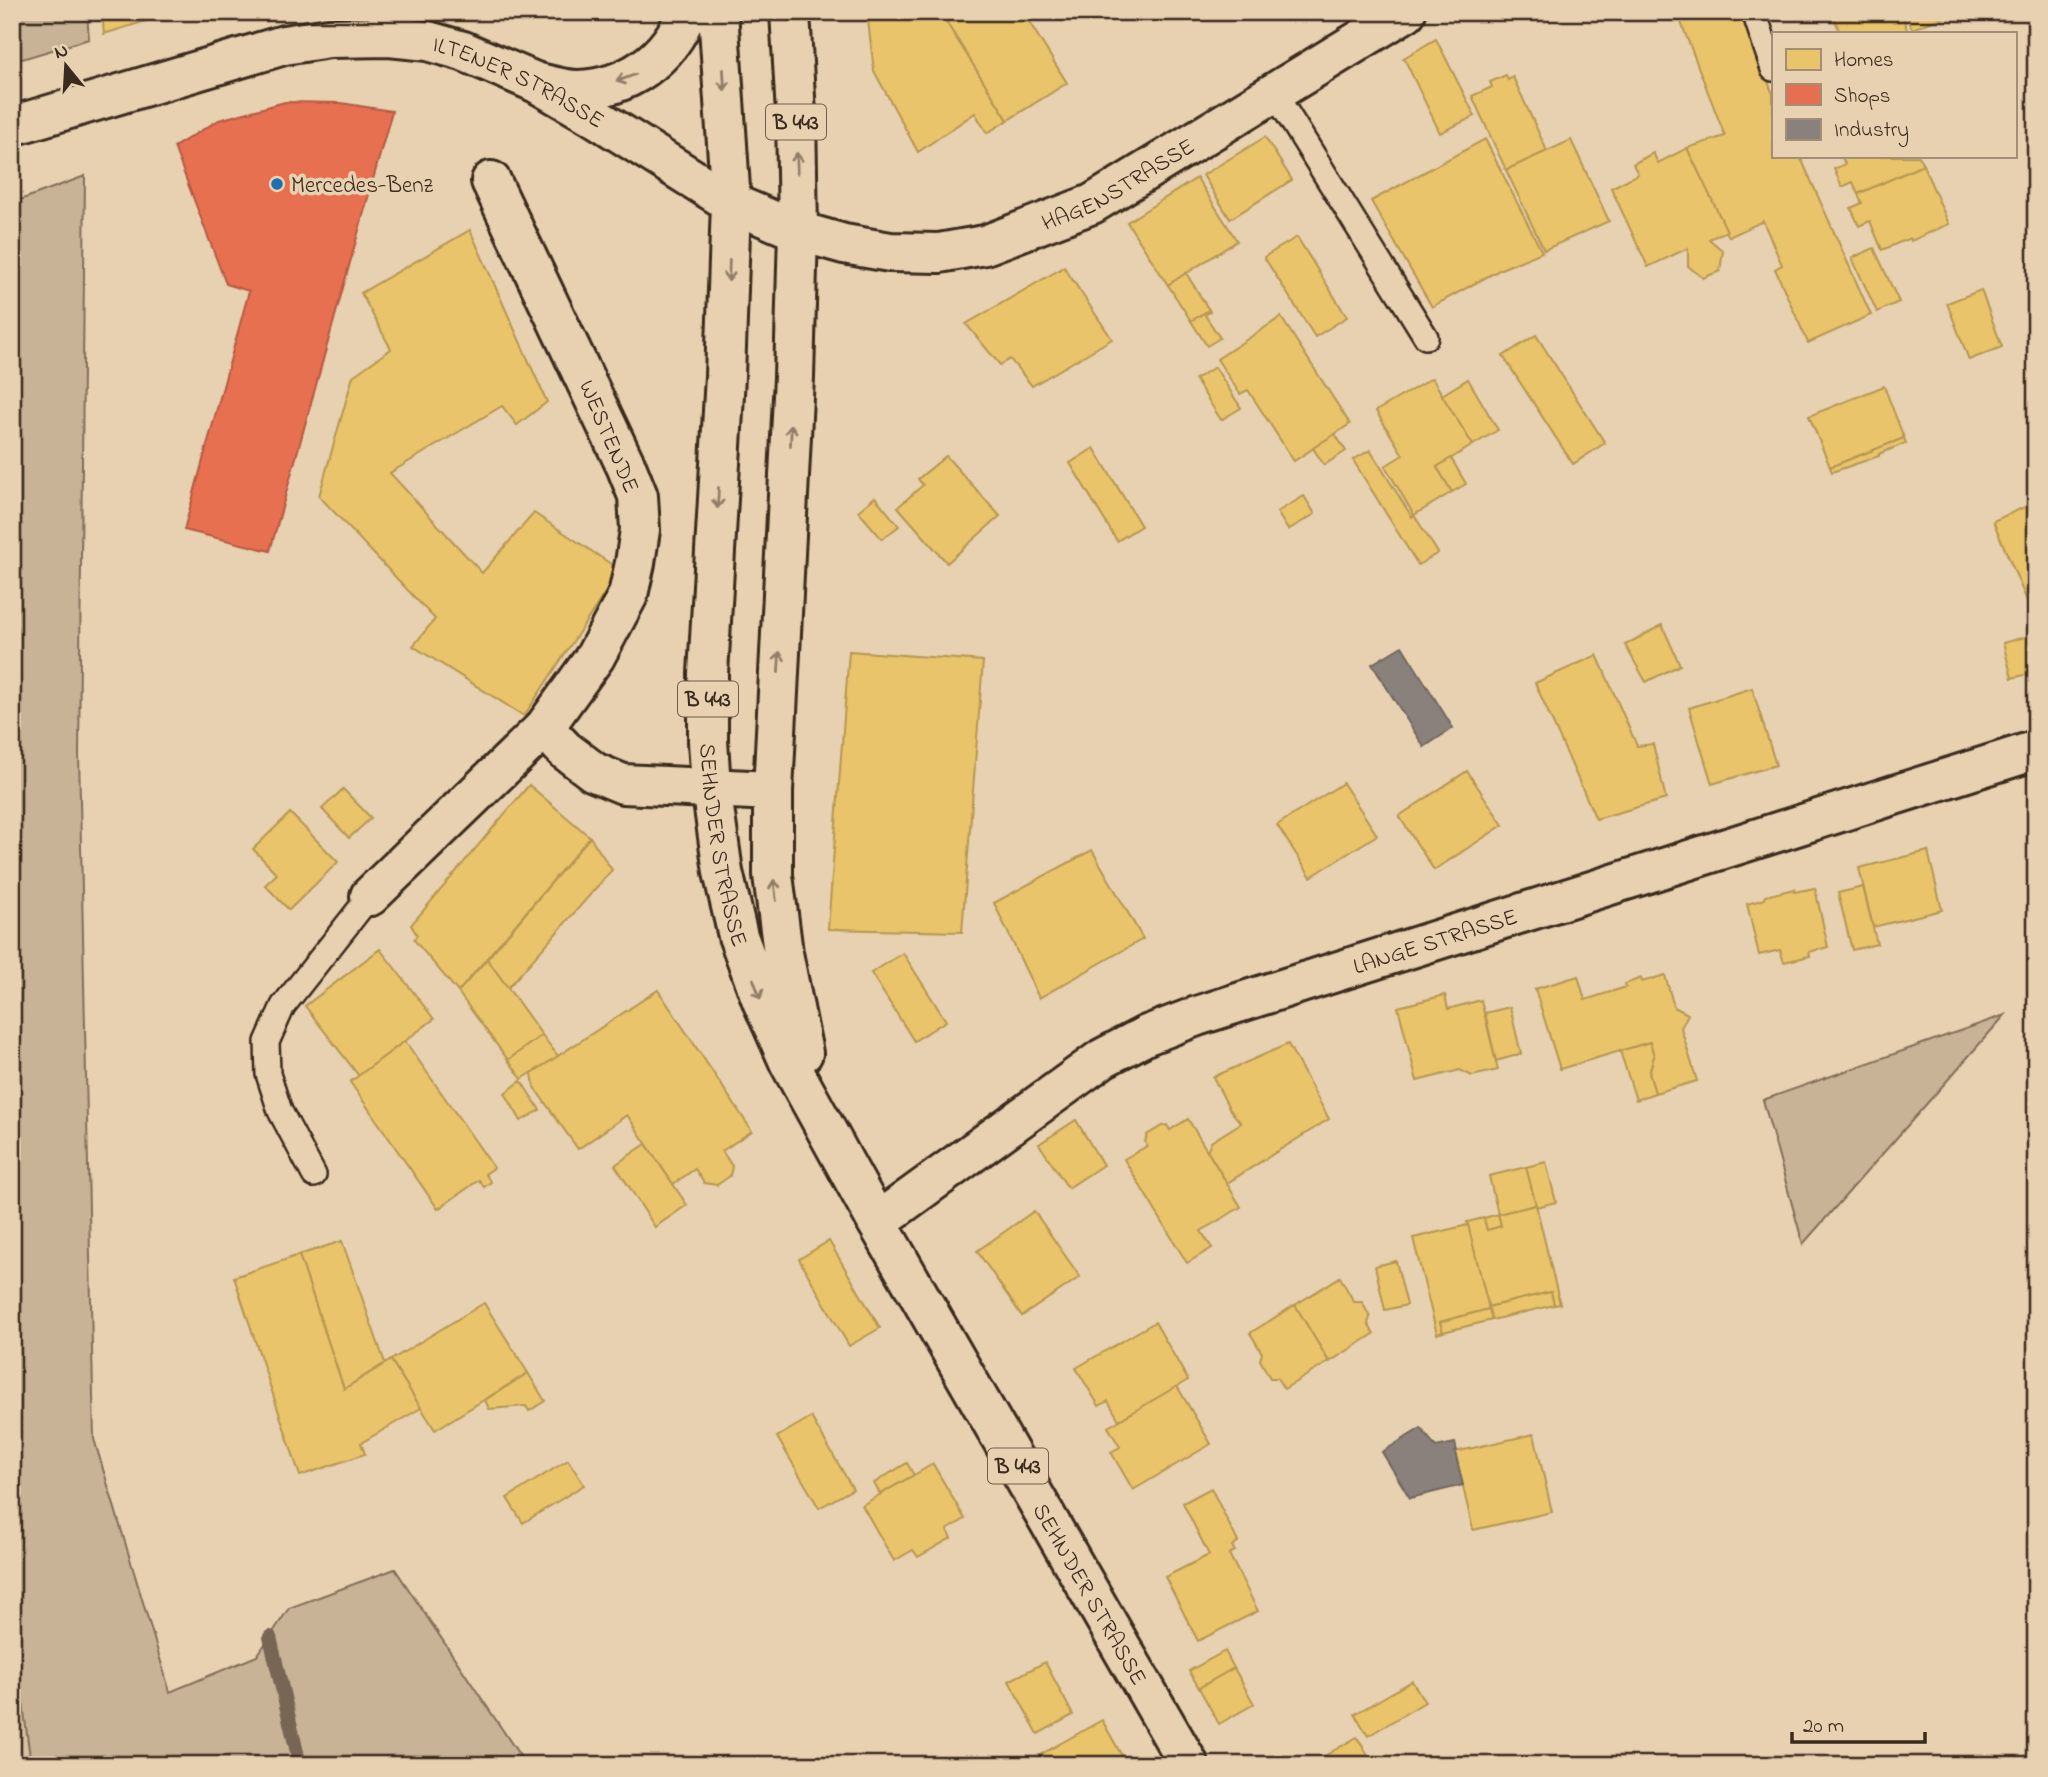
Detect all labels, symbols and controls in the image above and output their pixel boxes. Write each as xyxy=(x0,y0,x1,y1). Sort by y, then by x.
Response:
street label: ILTENER STRASSE xyxy=(428,29,610,138)
north arrow xyxy=(32,32,102,102)
legend xyxy=(1772,32,2016,158)
text: N xyxy=(51,37,72,67)
text: Homes xyxy=(1834,46,1894,76)
one-way arrow xyxy=(718,68,731,91)
one-way arrow xyxy=(616,73,637,85)
text: Shops xyxy=(1834,82,1891,112)
road number: B 443 xyxy=(766,104,826,140)
text: Industry xyxy=(1834,116,1909,148)
street label: HAGENSTRASSE xyxy=(1037,131,1202,241)
one-way arrow xyxy=(790,152,804,175)
place label: Mercedes-Benz xyxy=(291,170,434,203)
marker: Mercedes-Benz xyxy=(269,176,285,192)
one-way arrow xyxy=(722,259,735,282)
street label: WESTENDE xyxy=(569,375,646,499)
one-way arrow xyxy=(785,424,798,447)
one-way arrow xyxy=(711,486,724,509)
one-way arrow xyxy=(773,651,786,674)
road number: B 443 xyxy=(678,682,738,716)
street label: SEHNDER STRASSE xyxy=(689,742,755,952)
one-way arrow xyxy=(768,879,781,901)
street label: LANGE STRASSE xyxy=(1349,901,1522,984)
one-way arrow xyxy=(752,977,765,999)
road number: B 443 xyxy=(988,1448,1048,1484)
street label: SEHNDER STRASSE xyxy=(1023,1498,1154,1692)
scale bar xyxy=(1792,1700,1926,1744)
text: 20 m xyxy=(1803,1712,1844,1742)

